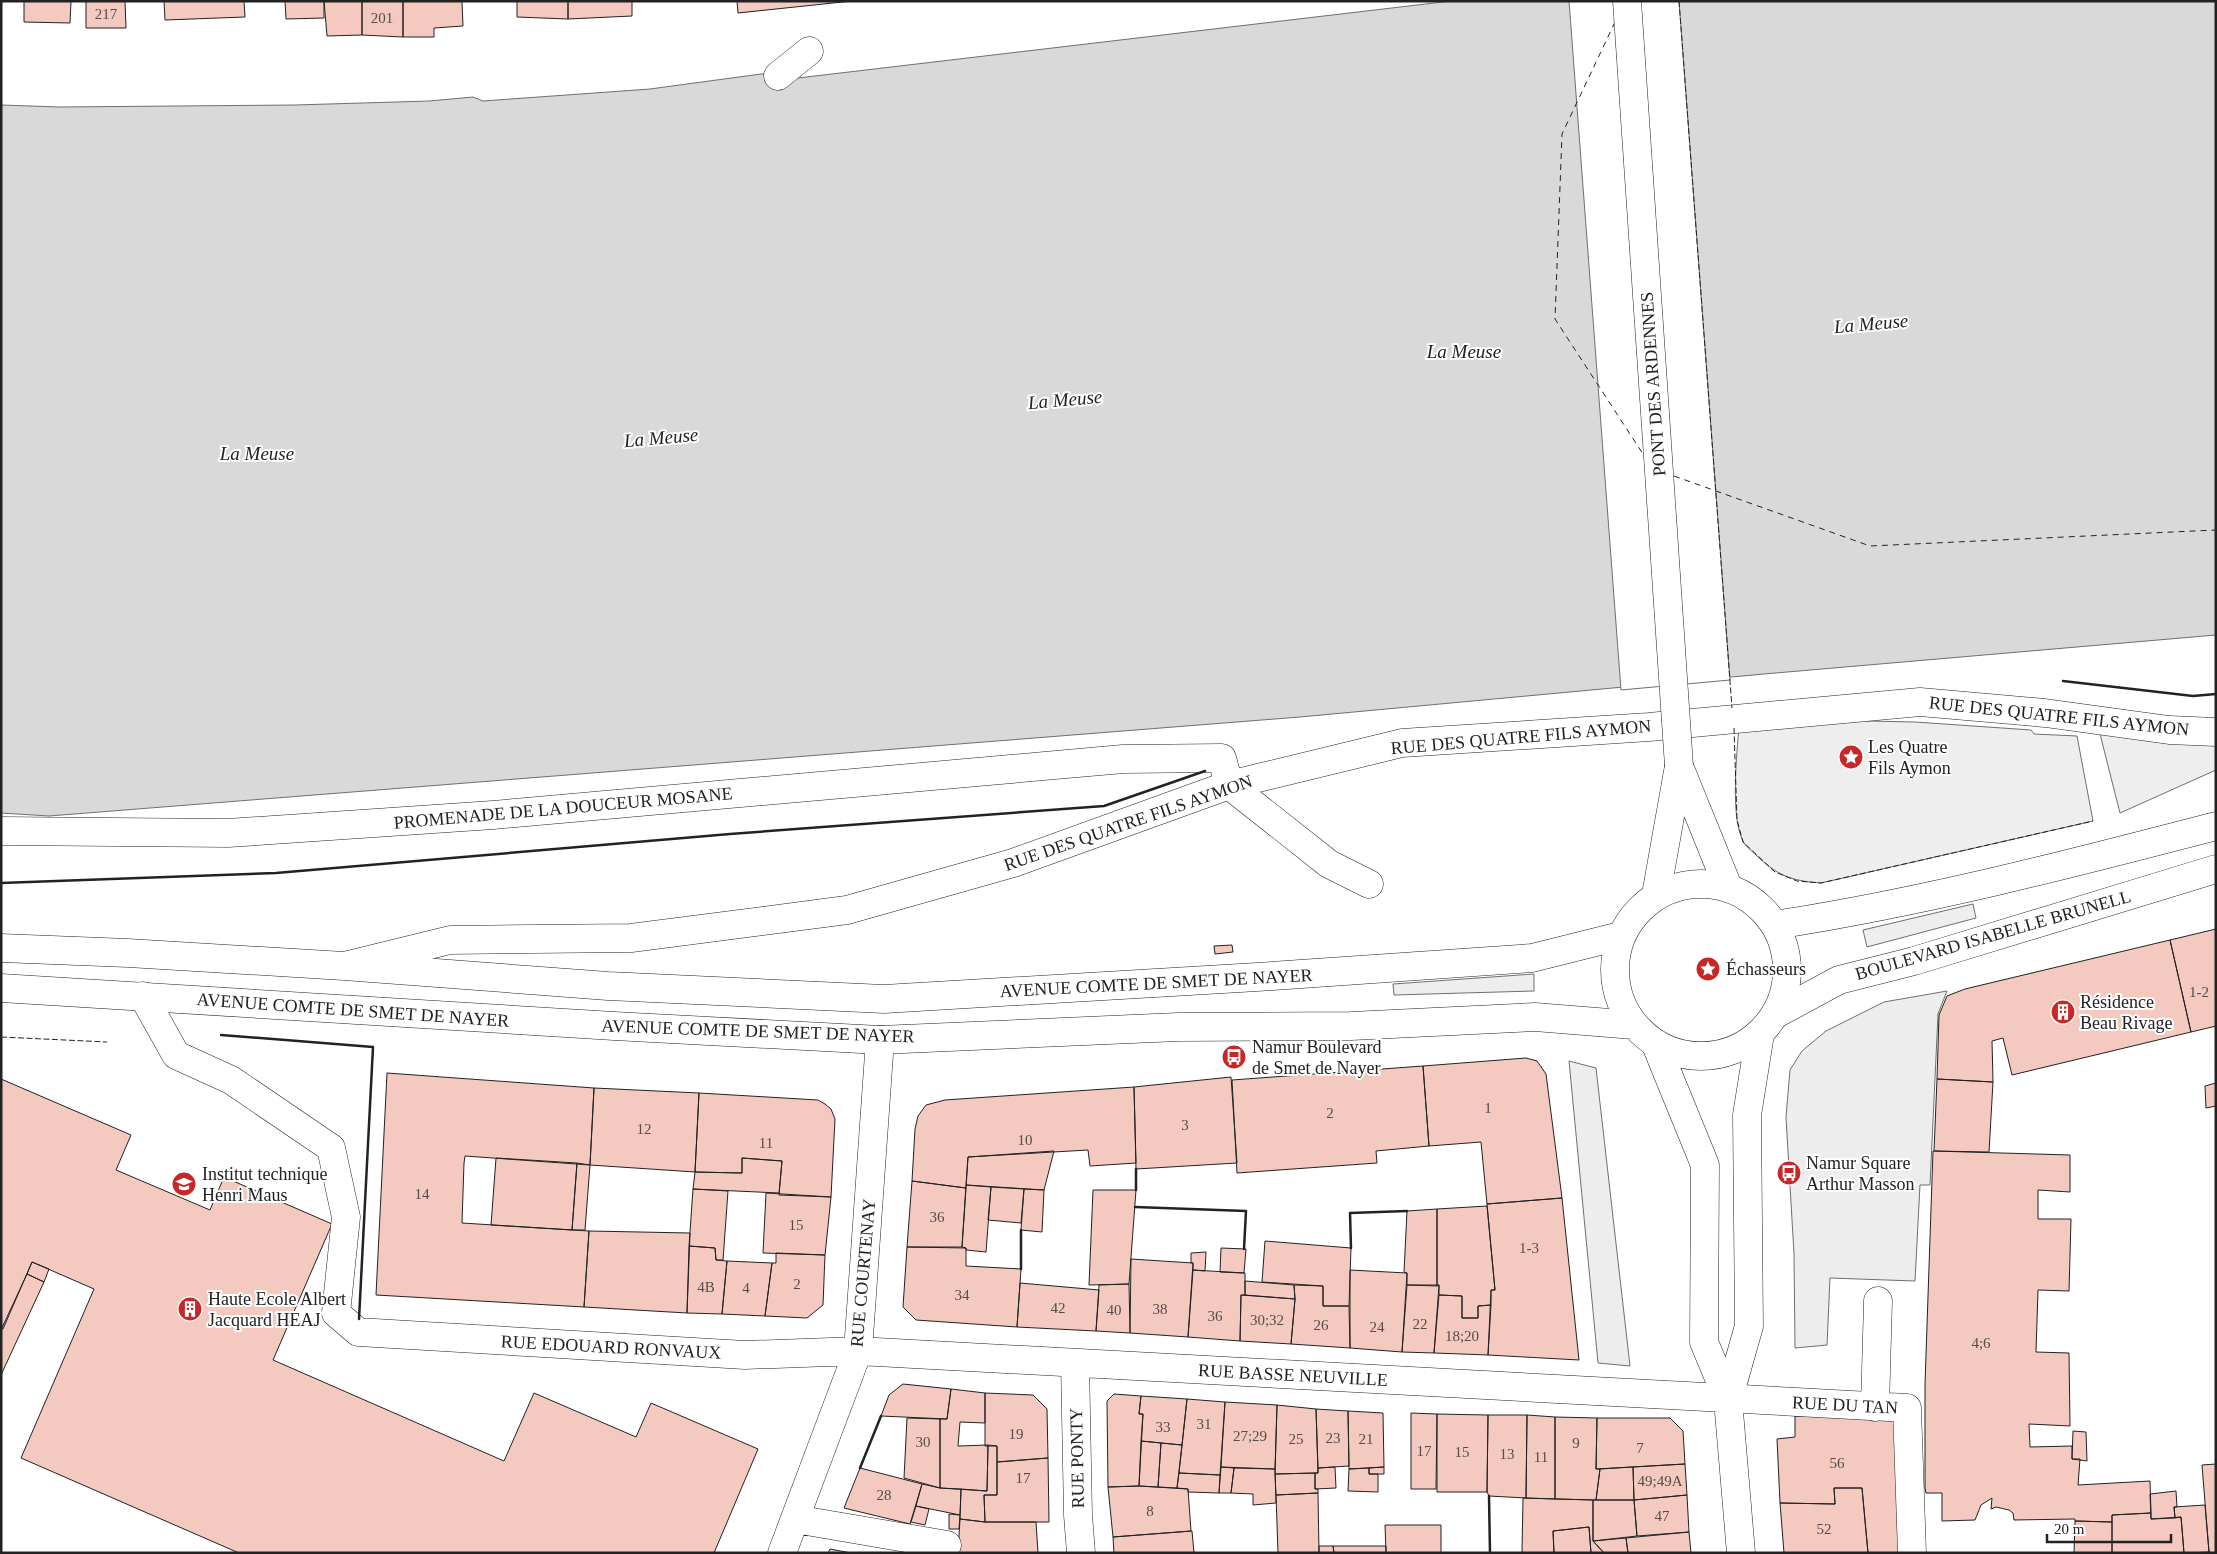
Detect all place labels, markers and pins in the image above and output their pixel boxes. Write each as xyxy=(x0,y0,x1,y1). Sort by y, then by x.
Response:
place label: Les Quatre Fils Aymon xyxy=(1868,737,1951,778)
place icon: Les Quatre Fils Aymon xyxy=(1838,744,1864,770)
place icon: Échasseurs xyxy=(1695,956,1721,982)
place label: Échasseurs xyxy=(1726,958,1806,979)
place label: Résidence Beau Rivage xyxy=(2080,992,2172,1033)
building icon: Résidence Beau Rivage xyxy=(2050,999,2076,1025)
place label: Namur Boulevard de Smet de Nayer xyxy=(1252,1037,1381,1078)
bus stop icon: Namur Boulevard de Smet de Nayer xyxy=(1221,1044,1247,1070)
place label: Namur Square Arthur Masson xyxy=(1806,1153,1915,1194)
bus stop icon: Namur Square Arthur Masson xyxy=(1776,1160,1802,1186)
place label: Institut technique Henri Maus xyxy=(202,1164,327,1205)
school or university icon: Institut technique Henri Maus xyxy=(171,1171,197,1197)
place label: Haute Ecole Albert Jacquard HEAJ xyxy=(208,1289,346,1330)
building icon: Haute Ecole Albert Jacquard HEAJ xyxy=(177,1296,203,1322)

